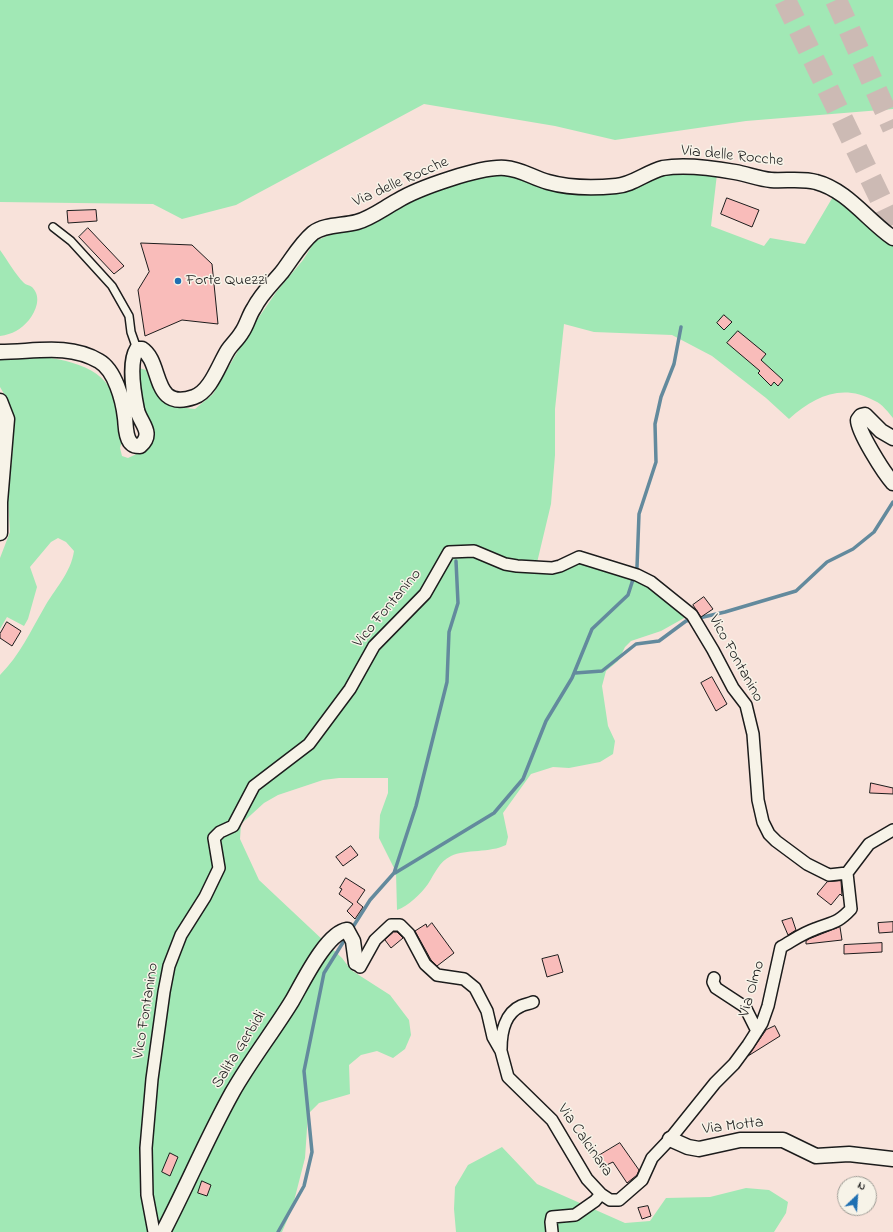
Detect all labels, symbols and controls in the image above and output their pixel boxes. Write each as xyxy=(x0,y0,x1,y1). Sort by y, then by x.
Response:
street label: Via delle Rocche xyxy=(680,142,784,172)
street label: Via delle Rocche xyxy=(350,153,452,213)
place label: Forte Quezzi xyxy=(186,271,268,291)
marker: Forte Quezzi xyxy=(173,276,183,286)
street label: Vico Fontanino xyxy=(350,566,426,652)
street label: Vico Fontanino xyxy=(703,612,767,706)
street label: Via Olmo xyxy=(736,959,770,1019)
street label: Vico Fontanino xyxy=(130,962,164,1060)
street label: Salita Gerbidi xyxy=(209,1008,271,1092)
street label: Via Calcinara xyxy=(552,1101,616,1181)
street label: Via Motta xyxy=(701,1114,765,1140)
north arrow xyxy=(837,1176,877,1216)
text: N xyxy=(855,1177,868,1195)

